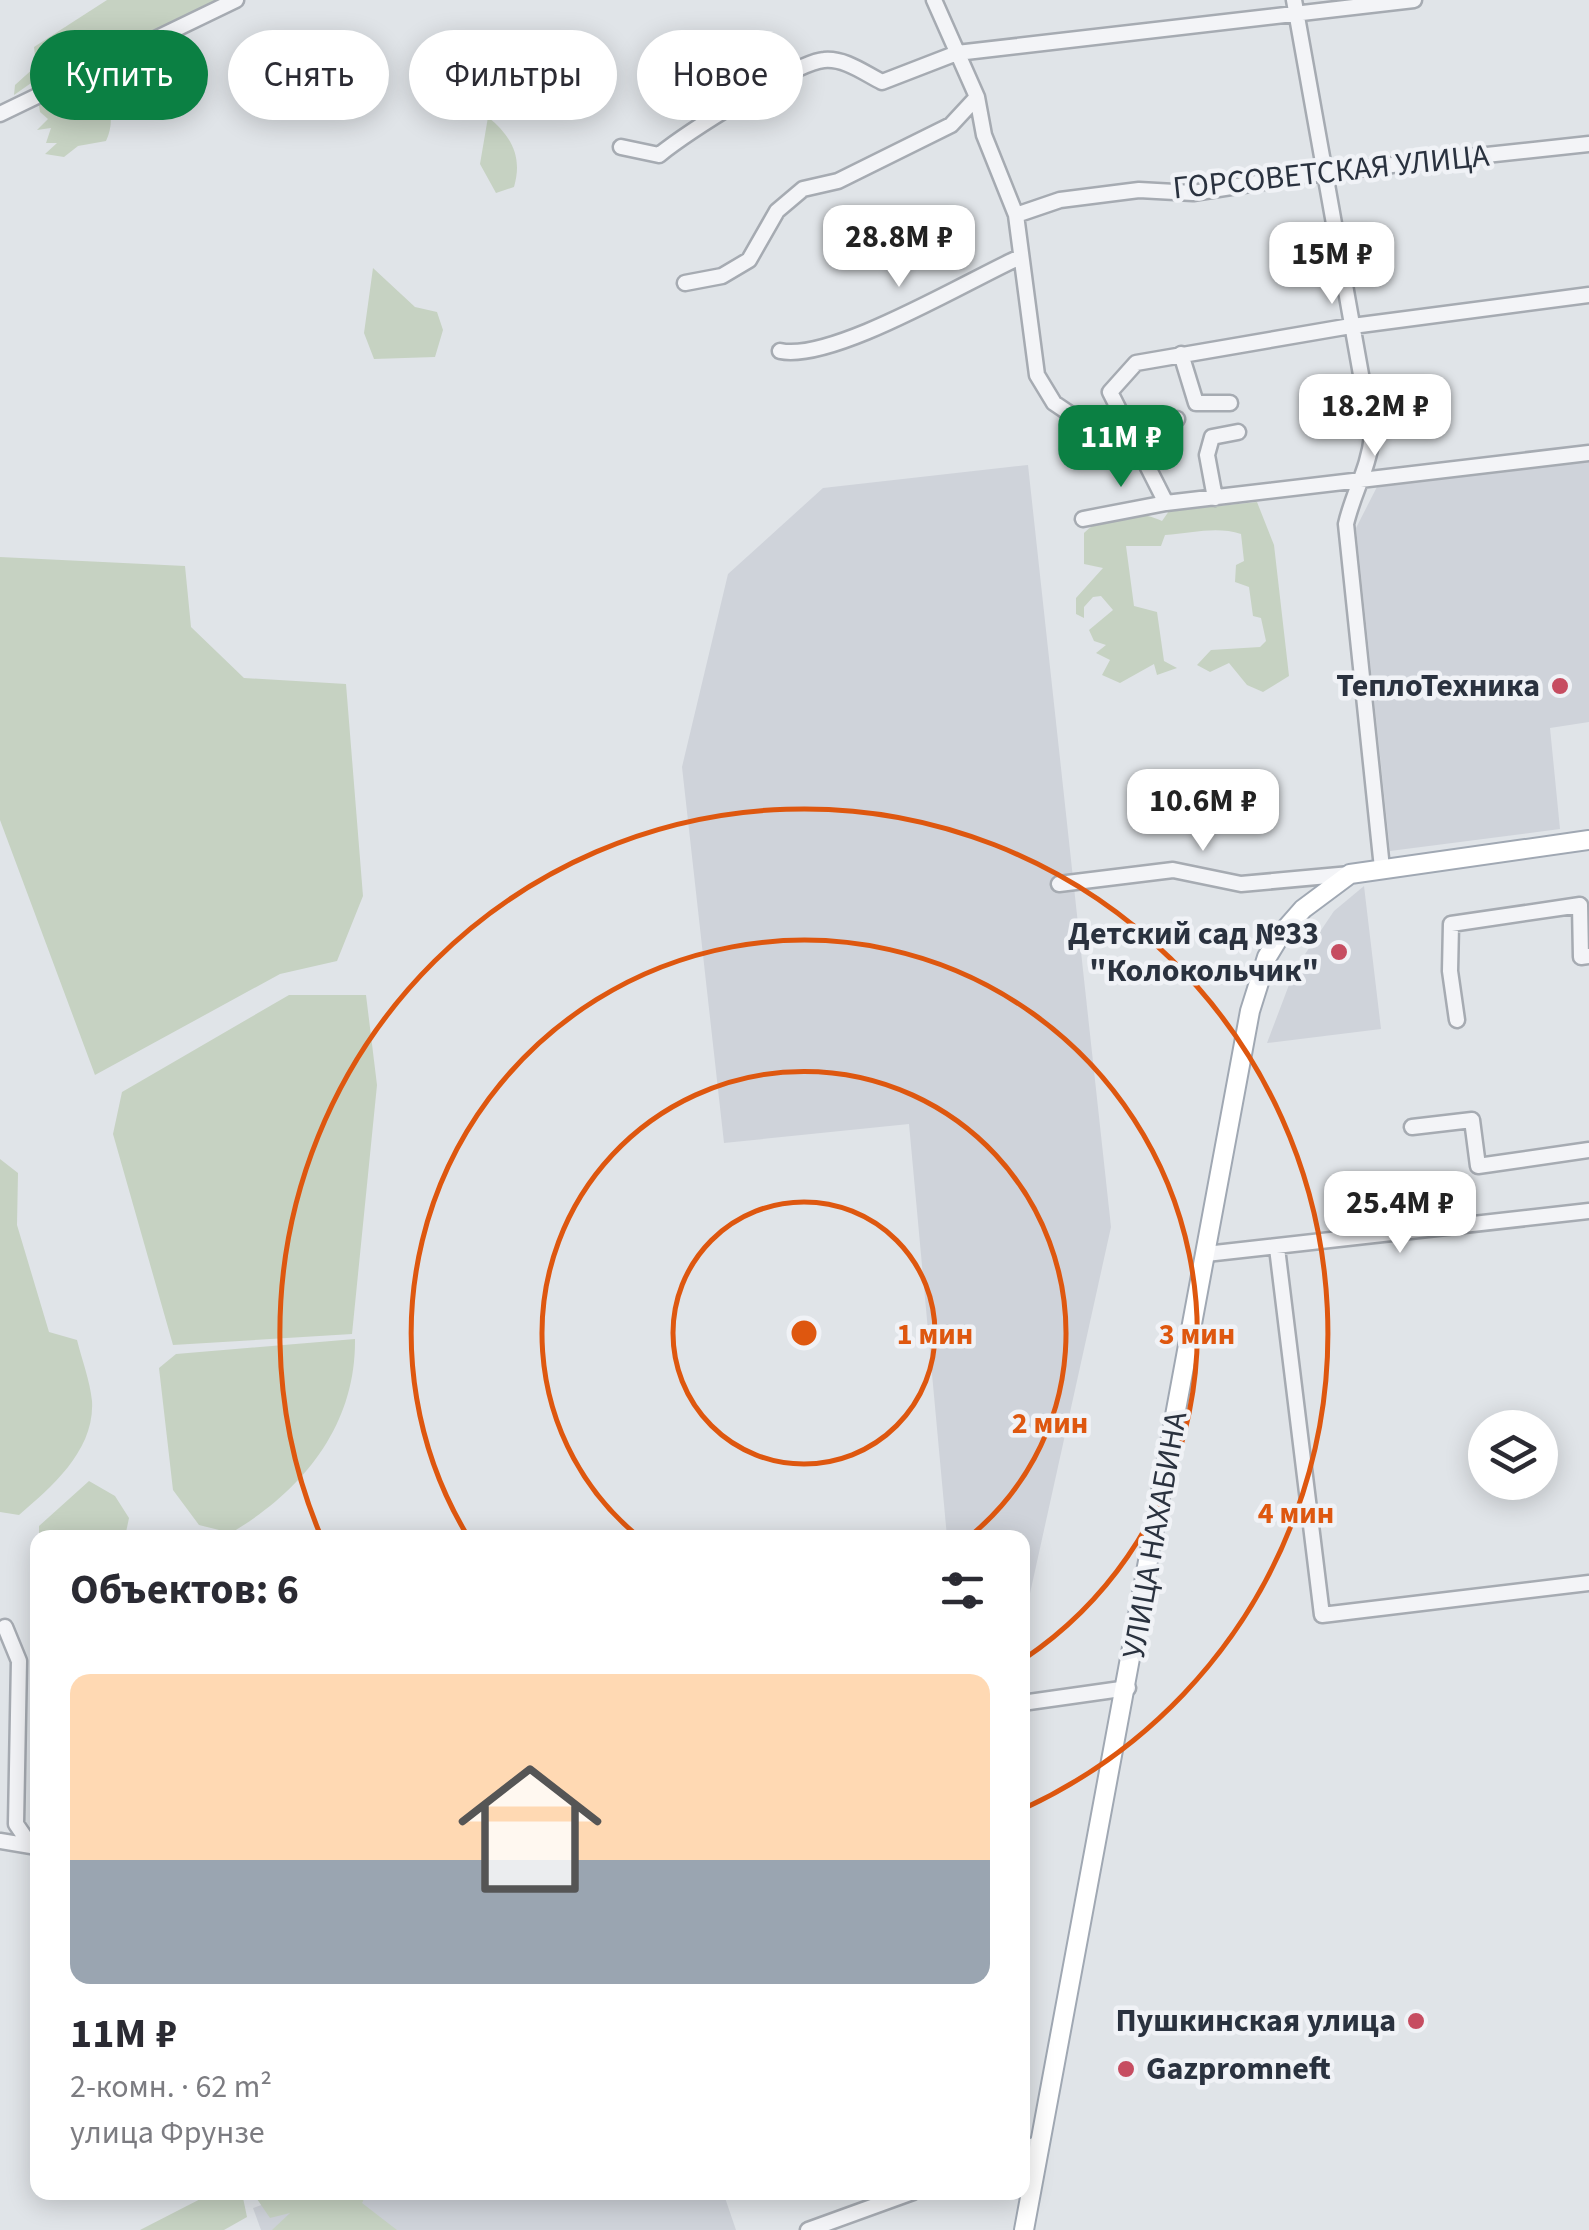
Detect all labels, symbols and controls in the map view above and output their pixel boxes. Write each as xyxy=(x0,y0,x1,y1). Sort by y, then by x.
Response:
chip: Купить xyxy=(30,30,208,120)
chip: Снять xyxy=(228,30,389,120)
chip: Фильтры xyxy=(409,30,617,120)
chip: Новое xyxy=(637,30,803,120)
street label: ГОРСОВЕТСКАЯ УЛИЦА xyxy=(1171,132,1492,211)
pin: 28.8M ₽ xyxy=(807,205,991,290)
text: 28.8M ₽ xyxy=(845,214,953,260)
pin: 15M ₽ xyxy=(1262,222,1402,307)
text: 15M ₽ xyxy=(1291,231,1373,277)
pin: 18.2M ₽ xyxy=(1283,374,1467,459)
text: 18.2M ₽ xyxy=(1321,383,1429,429)
pin: 11M ₽ xyxy=(1051,405,1191,490)
text: 11M ₽ xyxy=(1080,414,1162,460)
place label: ТеплоТехника xyxy=(1336,663,1540,709)
marker: ТеплоТехника xyxy=(1549,675,1571,697)
pin: 10.6M ₽ xyxy=(1111,769,1295,854)
text: 10.6M ₽ xyxy=(1149,778,1257,824)
place label: Детский сад №33 "Колокольчик" xyxy=(1068,911,1319,994)
marker: Детский сад №33 "Колокольчик" xyxy=(1328,941,1350,963)
pin: 25.4M ₽ xyxy=(1308,1171,1492,1256)
text: 25.4M ₽ xyxy=(1346,1180,1454,1226)
text: 1 мин xyxy=(897,1313,973,1356)
text: 3 мин xyxy=(1159,1313,1235,1356)
centre of rings xyxy=(786,1315,822,1351)
text: 2 мин xyxy=(1012,1402,1088,1445)
street label: УЛИЦА НАХАБИНА xyxy=(1111,1407,1199,1662)
map controls xyxy=(1468,1410,1558,1500)
button: layers xyxy=(1468,1410,1558,1500)
text: 4 мин xyxy=(1258,1492,1334,1535)
text: Объектов: 6 xyxy=(70,1560,299,1620)
icon: filters xyxy=(935,1563,990,1618)
icon: home xyxy=(440,1739,620,1919)
place label: Пушкинская улица xyxy=(1115,1998,1396,2044)
text: 11M ₽ xyxy=(70,2004,177,2064)
marker: Пушкинская улица xyxy=(1405,2010,1427,2032)
place label: Gazpromneft xyxy=(1146,2046,1331,2092)
marker: Gazpromneft xyxy=(1115,2058,1137,2080)
text: 2-комн. · 62 m² xyxy=(70,2064,272,2110)
text: улица Фрунзе xyxy=(70,2110,265,2156)

